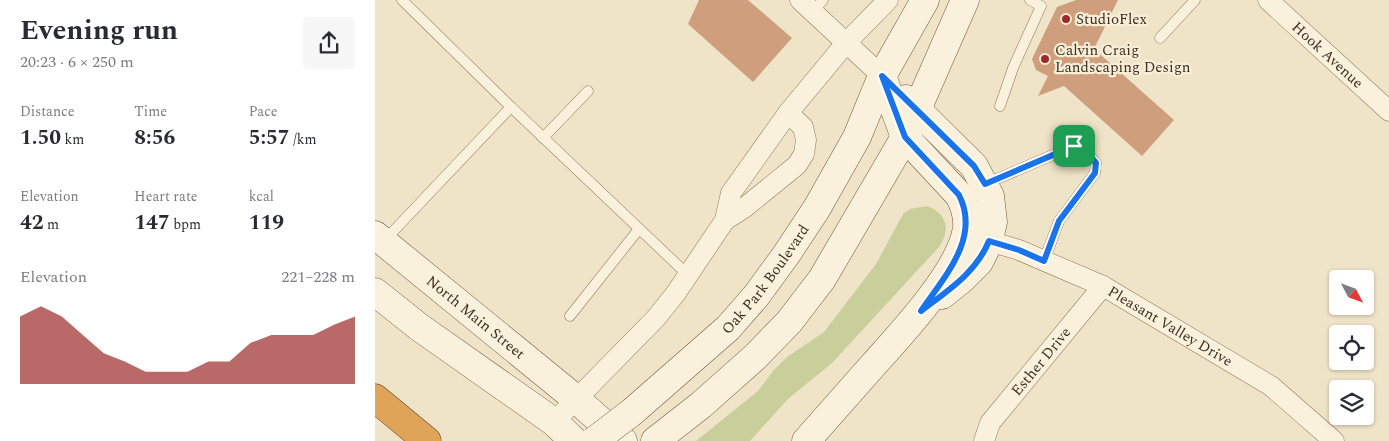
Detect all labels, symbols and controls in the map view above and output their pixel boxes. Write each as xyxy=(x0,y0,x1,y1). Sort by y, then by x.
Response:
place label: StudioFlex xyxy=(1076,8,1147,31)
text: Evening run xyxy=(20,9,178,52)
marker: StudioFlex xyxy=(1060,13,1072,25)
street label: Hook Avenue xyxy=(1286,16,1368,94)
button: share xyxy=(303,17,355,69)
place label: Calvin Craig Landscaping Design xyxy=(1055,39,1191,79)
text: 20:23 · 6 × 250 m xyxy=(20,50,134,74)
marker: Calvin Craig Landscaping Design xyxy=(1039,53,1051,65)
text: Distance xyxy=(20,101,75,122)
text: Time xyxy=(134,101,167,122)
text: Pace xyxy=(249,101,278,122)
text: 1.50 xyxy=(20,122,61,154)
text: 8:56 xyxy=(134,122,175,154)
text: 5:57 xyxy=(249,122,290,154)
pin xyxy=(1053,125,1095,167)
text: km xyxy=(61,129,84,150)
text: /km xyxy=(290,129,317,150)
icon: arrive xyxy=(1060,132,1088,160)
text: Elevation xyxy=(20,186,79,207)
text: Heart rate xyxy=(134,186,198,207)
text: kcal xyxy=(249,186,274,207)
text: 42 xyxy=(20,207,44,239)
text: 147 xyxy=(134,207,170,239)
text: 119 xyxy=(249,207,284,239)
text: m xyxy=(44,214,59,235)
text: bpm xyxy=(170,214,201,235)
street label: Oak Park Boulevard xyxy=(716,220,815,340)
text: Elevation xyxy=(20,265,87,289)
text: 221–228 m xyxy=(281,265,355,289)
street label: North Main Street xyxy=(421,270,530,365)
north arrow xyxy=(1329,270,1374,315)
map controls xyxy=(1329,270,1374,425)
street label: Pleasant Valley Drive xyxy=(1103,280,1237,373)
street label: Esther Drive xyxy=(1006,322,1077,401)
button: locate xyxy=(1329,325,1374,370)
button: layers xyxy=(1329,380,1374,425)

